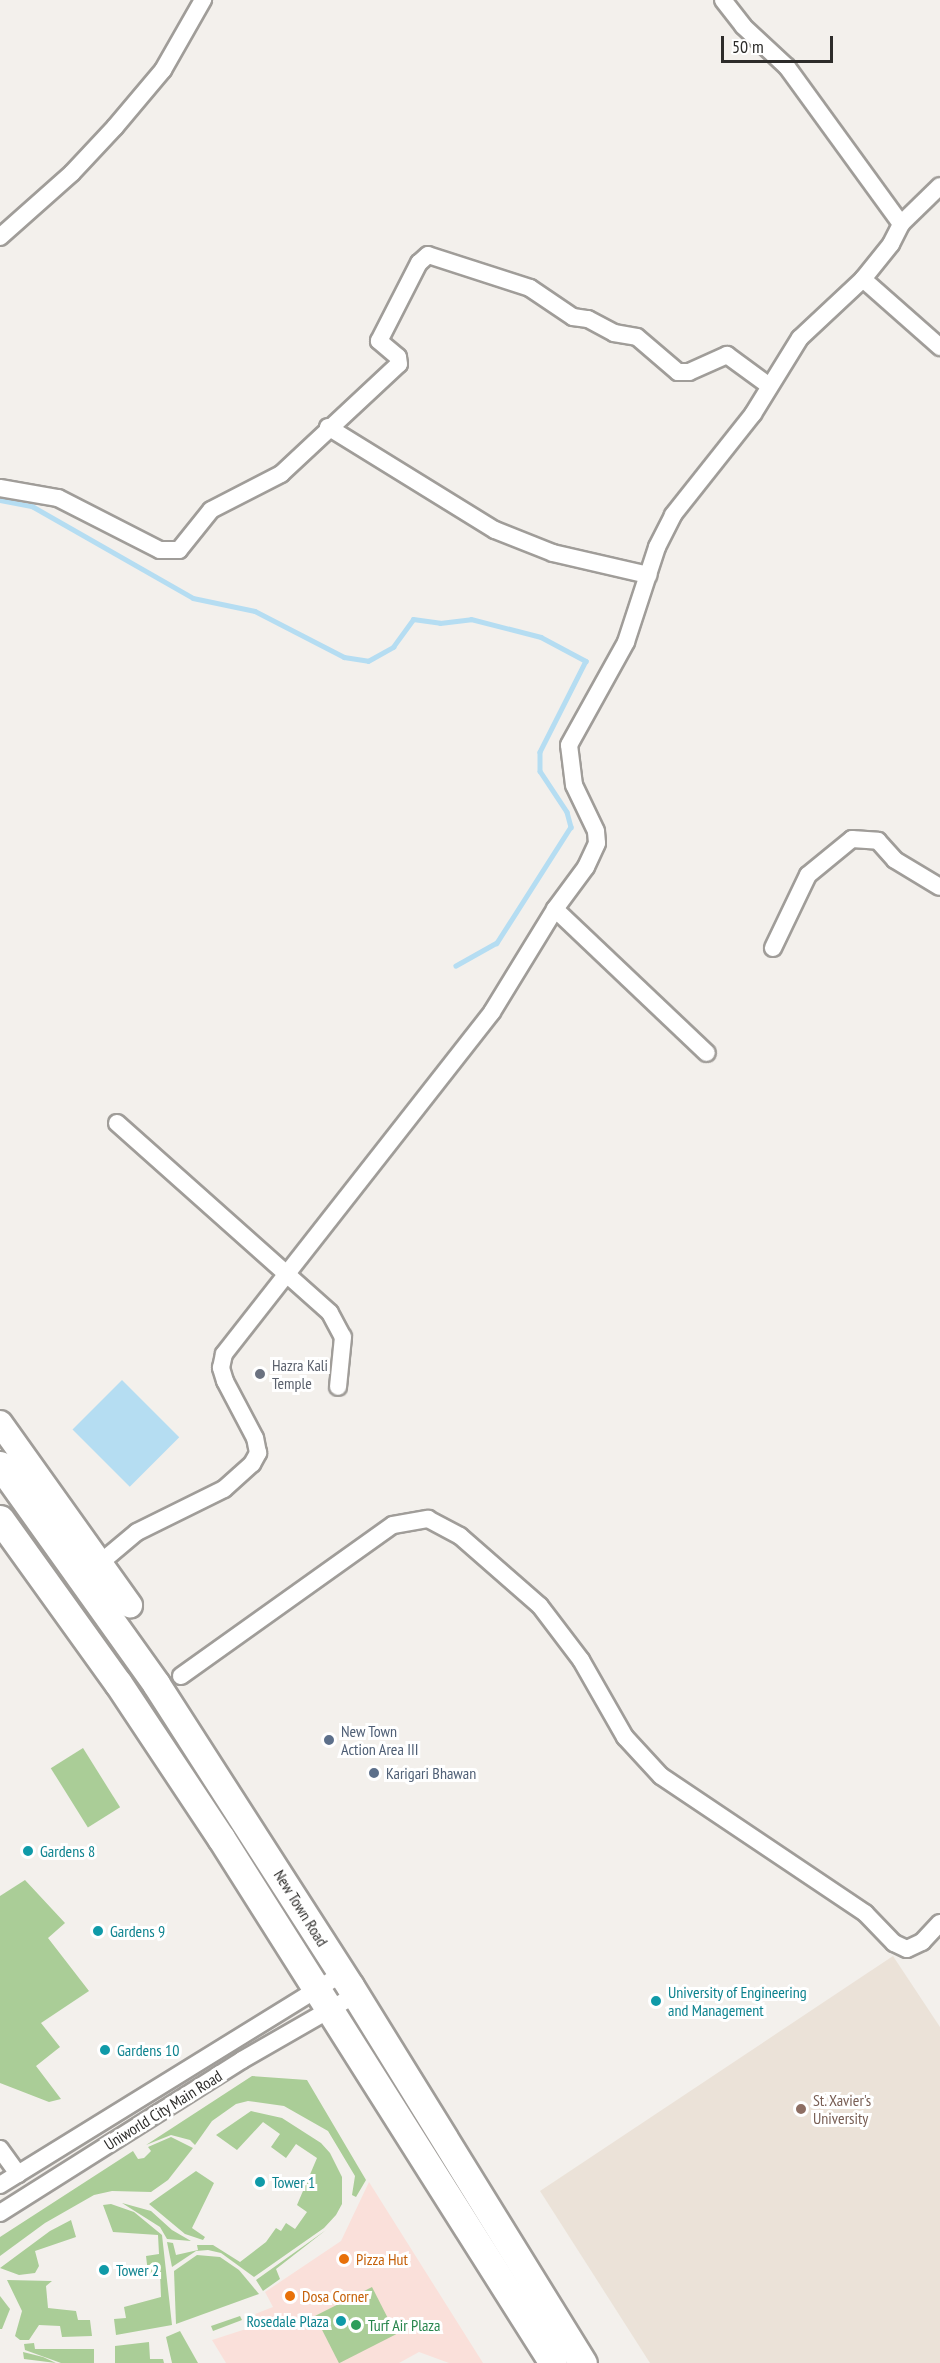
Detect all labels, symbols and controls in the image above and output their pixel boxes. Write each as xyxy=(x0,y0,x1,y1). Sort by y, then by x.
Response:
scale bar xyxy=(724,24,836,62)
text: 50 m xyxy=(732,35,764,58)
place label: Hazra Kali Temple xyxy=(272,1355,328,1393)
marker: Hazra Kali Temple xyxy=(253,1367,267,1381)
place label: New Town Action Area III xyxy=(341,1721,419,1759)
marker: New Town Action Area III xyxy=(322,1733,336,1747)
place label: Karigari Bhawan xyxy=(386,1763,476,1783)
marker: Karigari Bhawan xyxy=(367,1766,381,1780)
place label: Gardens 8 xyxy=(40,1841,95,1861)
marker: Gardens 8 xyxy=(21,1844,35,1858)
street label: New Town Road xyxy=(270,1866,332,1950)
place label: Gardens 9 xyxy=(110,1921,165,1941)
marker: Gardens 9 xyxy=(91,1924,105,1938)
place label: University of Engineering and Management xyxy=(668,1982,807,2020)
marker: University of Engineering and Management xyxy=(649,1994,663,2008)
place label: Gardens 10 xyxy=(117,2040,179,2060)
marker: Gardens 10 xyxy=(98,2043,112,2057)
street label: Uniworld City Main Road xyxy=(100,2066,226,2154)
place label: St. Xavier's University xyxy=(813,2090,873,2128)
marker: St. Xavier's University xyxy=(794,2102,808,2116)
place label: Tower 1 xyxy=(272,2172,315,2192)
marker: Tower 1 xyxy=(253,2175,267,2189)
place label: Pizza Hut xyxy=(356,2249,408,2269)
marker: Pizza Hut xyxy=(337,2252,351,2266)
place label: Tower 2 xyxy=(116,2260,159,2280)
marker: Tower 2 xyxy=(97,2263,111,2277)
place label: Dosa Corner xyxy=(302,2286,369,2306)
marker: Dosa Corner xyxy=(283,2289,297,2303)
place label: Rosedale Plaza xyxy=(246,2311,329,2331)
marker: Rosedale Plaza xyxy=(334,2314,348,2328)
place label: Turf Air Plaza xyxy=(368,2315,441,2335)
marker: Turf Air Plaza xyxy=(349,2318,363,2332)

